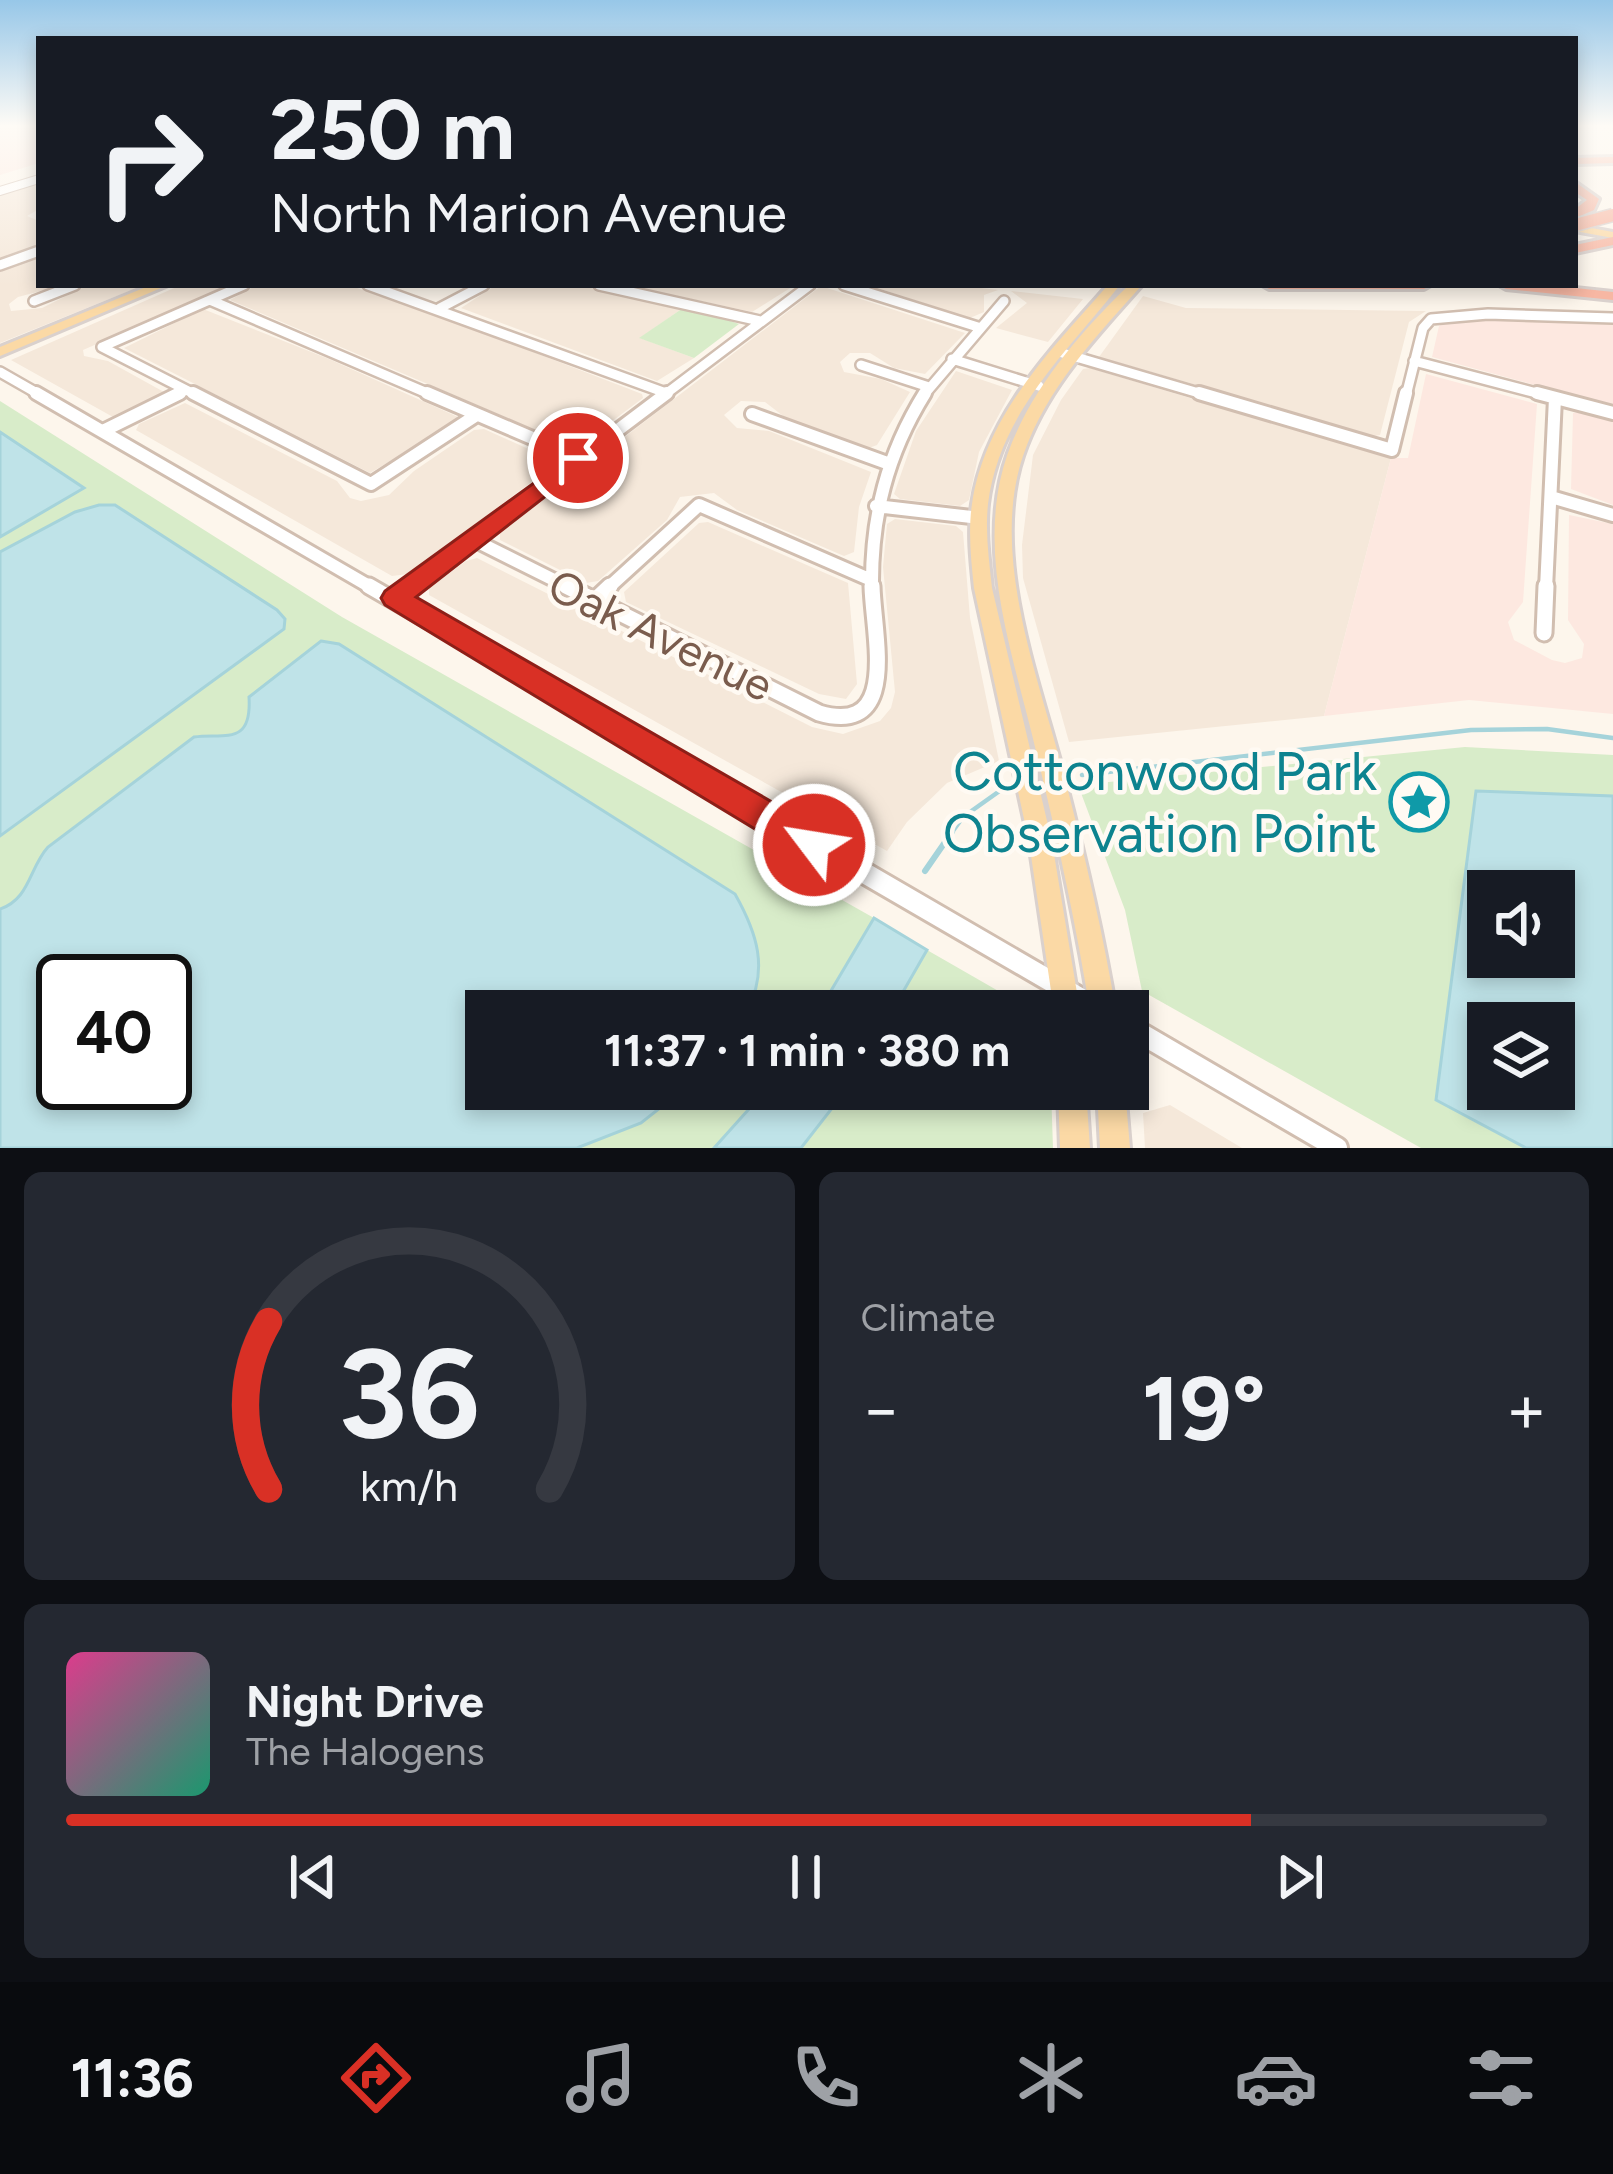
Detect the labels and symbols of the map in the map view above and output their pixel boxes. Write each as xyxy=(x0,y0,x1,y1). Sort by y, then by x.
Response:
pin xyxy=(527,407,629,509)
street label: Oak Avenue xyxy=(540,557,782,713)
place label: Cottonwood Park Observation Point xyxy=(943,739,1378,866)
place icon: Cottonwood Park Observation Point xyxy=(1388,771,1450,833)
position arrow xyxy=(751,782,877,908)
speed limit sign: 40 xyxy=(36,954,192,1110)

